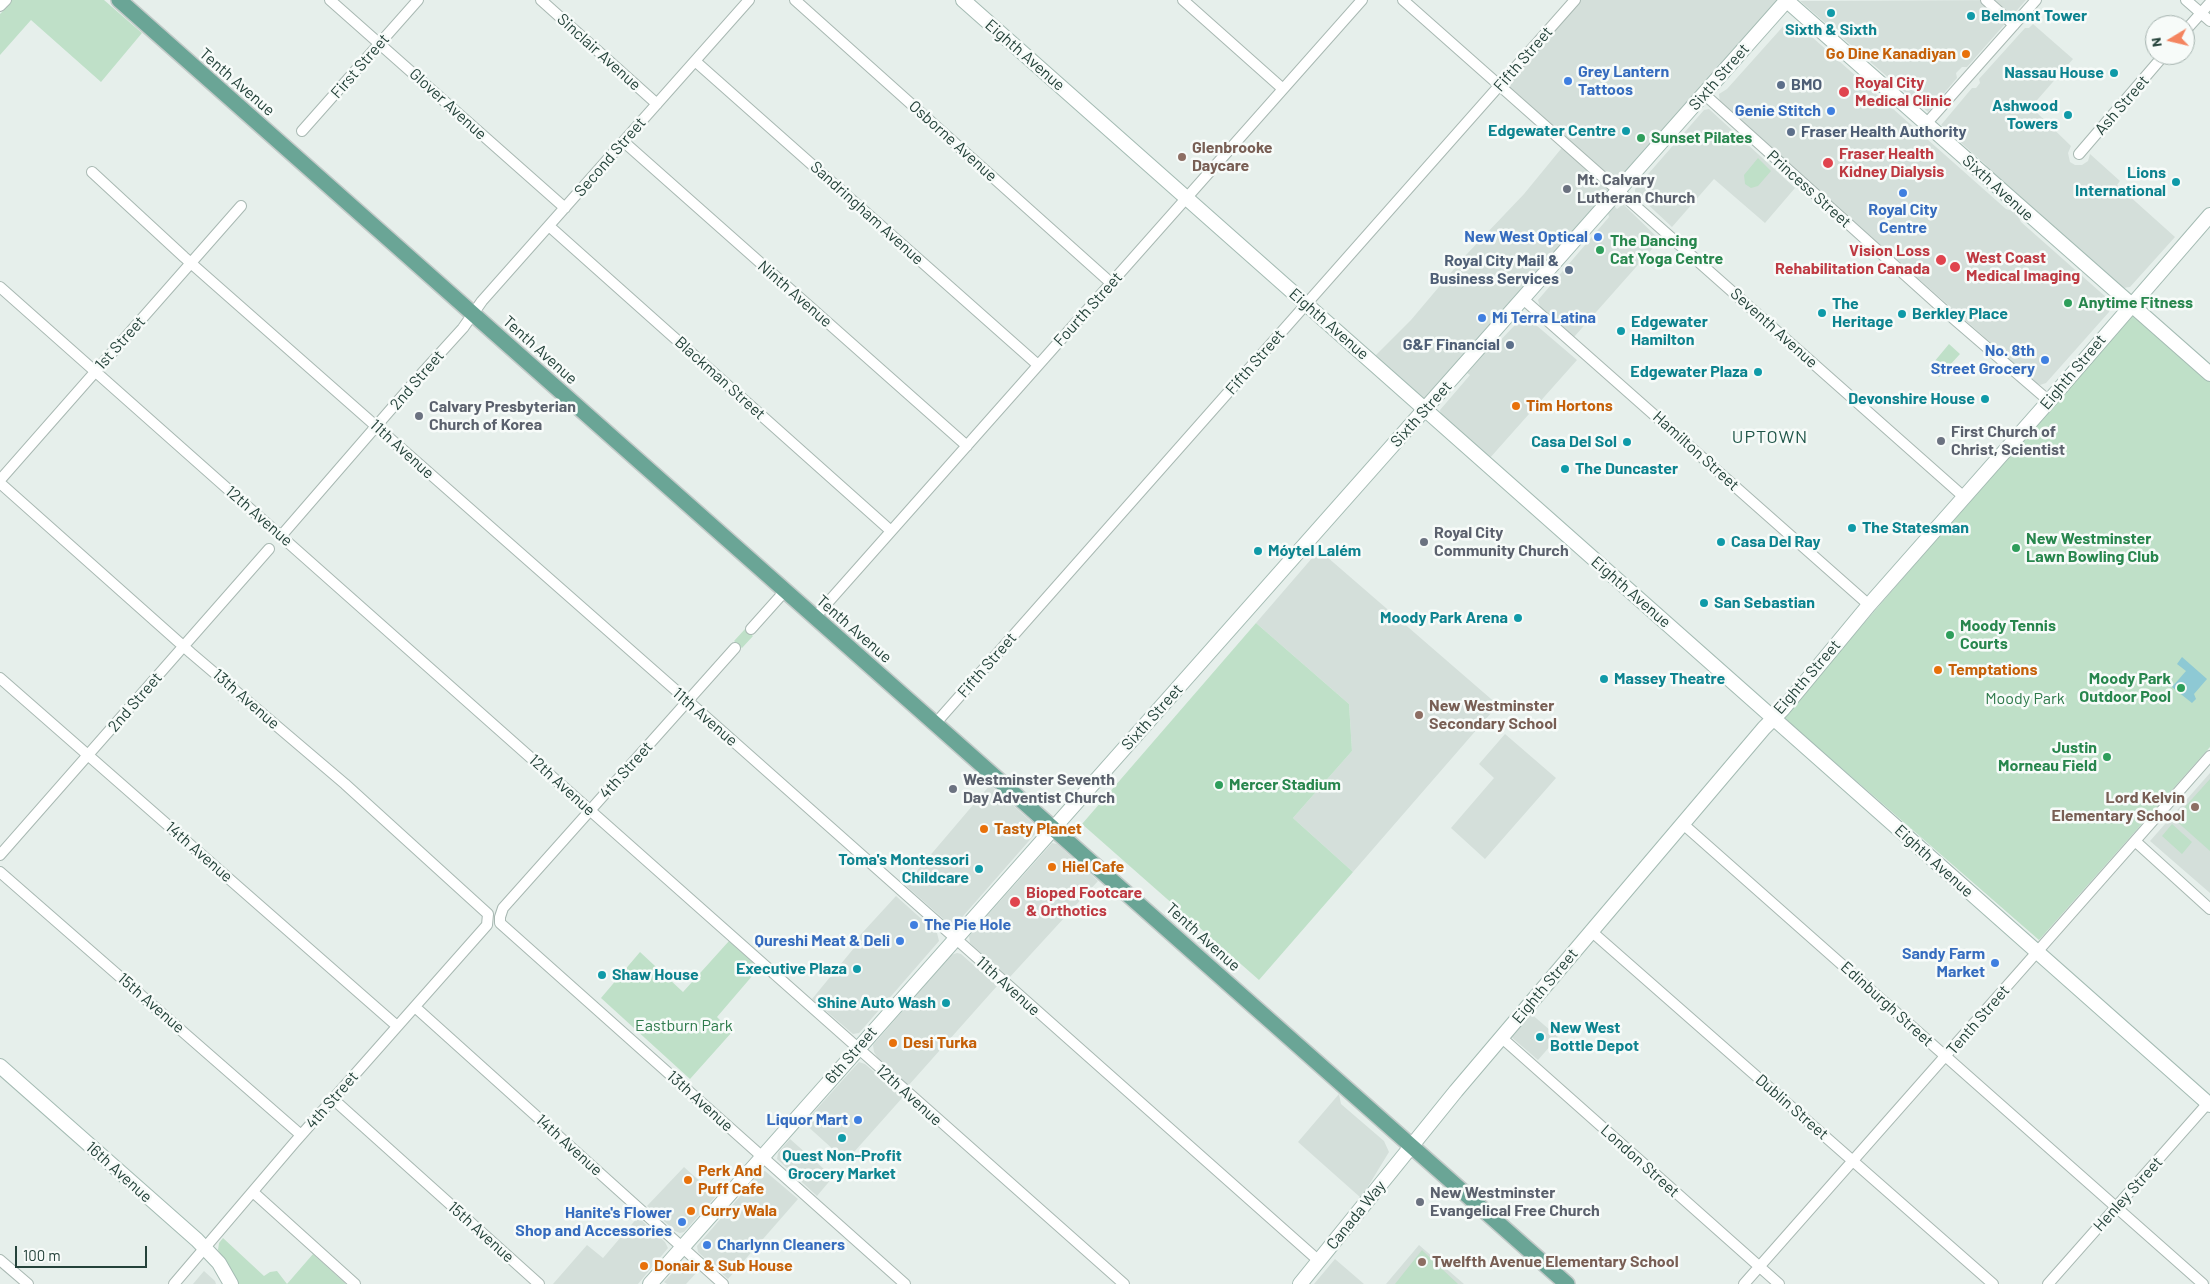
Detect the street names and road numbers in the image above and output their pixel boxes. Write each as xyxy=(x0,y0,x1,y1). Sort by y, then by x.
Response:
street label: Sinclair Avenue xyxy=(553,9,645,95)
street label: Eighth Avenue xyxy=(981,15,1069,95)
street label: Fifth Street xyxy=(1489,22,1557,96)
street label: First Street xyxy=(327,30,393,102)
street label: Sixth Street xyxy=(1685,40,1753,114)
street label: Tenth Avenue xyxy=(195,44,279,120)
street label: Glover Avenue xyxy=(405,64,491,144)
street label: Ash Street xyxy=(2091,71,2153,139)
street label: Osborne Avenue xyxy=(905,96,1001,186)
street label: Second Street xyxy=(570,113,650,201)
street label: Princess Street xyxy=(1763,146,1855,232)
street label: Sixth Avenue xyxy=(1958,151,2038,225)
street label: Sandringham Avenue xyxy=(806,157,928,269)
street label: Ninth Avenue xyxy=(754,257,836,331)
street label: Fourth Street xyxy=(1050,268,1126,350)
street label: Eighth Avenue xyxy=(1285,284,1373,364)
street label: Seventh Avenue xyxy=(1726,284,1822,372)
street label: 1st Street xyxy=(91,312,149,374)
street label: Tenth Avenue xyxy=(499,312,581,388)
street label: Fifth Street xyxy=(1221,325,1289,399)
street label: Eighth Street xyxy=(2036,330,2110,414)
street label: Blackman Street xyxy=(671,332,769,424)
street label: 2nd Street xyxy=(386,346,448,414)
street label: Sixth Street xyxy=(1386,377,1456,451)
street label: Hamilton Street xyxy=(1649,407,1743,495)
street label: 11th Avenue xyxy=(366,415,438,483)
street label: 12th Avenue xyxy=(222,482,296,550)
street label: Eighth Avenue xyxy=(1587,552,1675,632)
street label: Tenth Avenue xyxy=(812,591,896,667)
street label: Fifth Street xyxy=(953,628,1021,702)
street label: Eighth Street xyxy=(1769,636,1845,718)
street label: 13th Avenue xyxy=(209,665,283,733)
street label: 2nd Street xyxy=(104,668,166,736)
street label: Sixth Street xyxy=(1117,680,1187,754)
street label: 11th Avenue xyxy=(669,684,741,750)
street label: 4th Street xyxy=(595,738,657,802)
street label: 12th Avenue xyxy=(525,750,599,820)
street label: 14th Avenue xyxy=(161,818,237,886)
street label: Eighth Avenue xyxy=(1891,821,1977,901)
street label: Tenth Avenue xyxy=(1162,899,1244,975)
street label: Eighth Street xyxy=(1508,944,1582,1028)
street label: 11th Avenue xyxy=(972,952,1044,1020)
street label: Edinburgh Street xyxy=(1837,957,1937,1051)
street label: 15th Avenue xyxy=(114,969,188,1037)
street label: Tenth Street xyxy=(1942,981,2014,1059)
street label: 6th Street xyxy=(821,1022,881,1088)
street label: 12th Avenue xyxy=(872,1060,946,1130)
street label: 13th Avenue xyxy=(663,1066,737,1136)
street label: 4th Street xyxy=(302,1067,362,1133)
street label: Dublin Street xyxy=(1752,1070,1832,1144)
street label: 14th Avenue xyxy=(532,1110,606,1180)
street label: London Street xyxy=(1597,1121,1683,1201)
street label: 16th Avenue xyxy=(82,1137,156,1207)
street label: Henley Street xyxy=(2089,1153,2167,1235)
street label: Canada Way xyxy=(1322,1177,1390,1253)
street label: 15th Avenue xyxy=(444,1197,518,1267)

